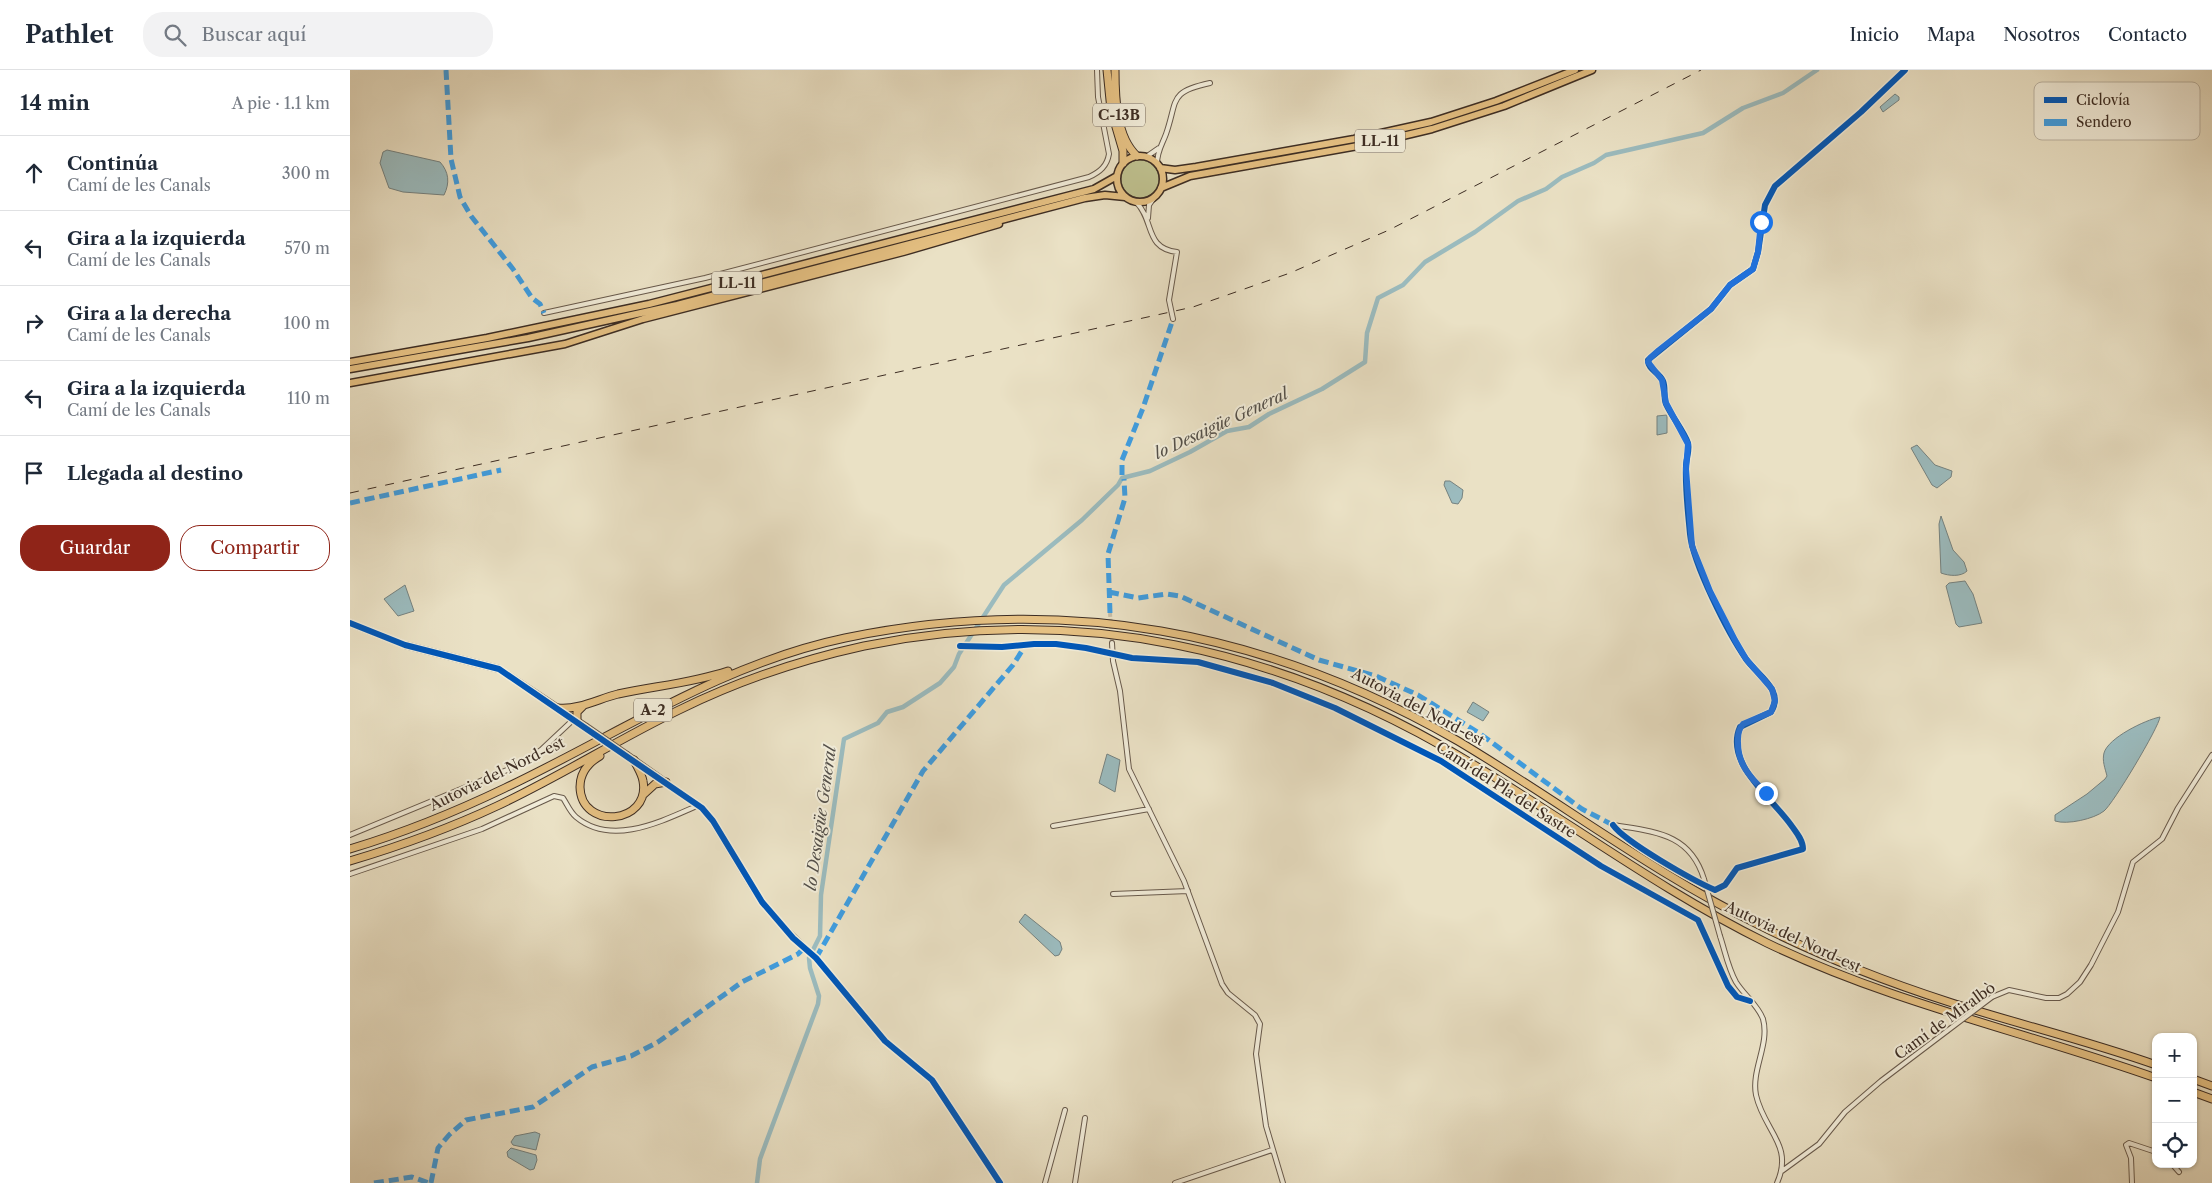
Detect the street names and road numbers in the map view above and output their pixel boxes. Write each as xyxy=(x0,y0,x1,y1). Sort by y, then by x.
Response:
road number: C-13B xyxy=(1093,104,1145,126)
road number: LL-11 xyxy=(1355,129,1405,152)
road number: LL-11 xyxy=(712,272,762,294)
street label: Autovia del Nord-est xyxy=(1348,663,1489,750)
road number: A-2 xyxy=(634,698,672,722)
street label: Autovia del Nord-est xyxy=(425,732,568,815)
street label: Camí del Pla del Sastre xyxy=(1433,737,1580,842)
street label: Autovia del Nord-est xyxy=(1721,896,1865,977)
street label: Camí de Miralbò xyxy=(1891,978,1999,1064)

